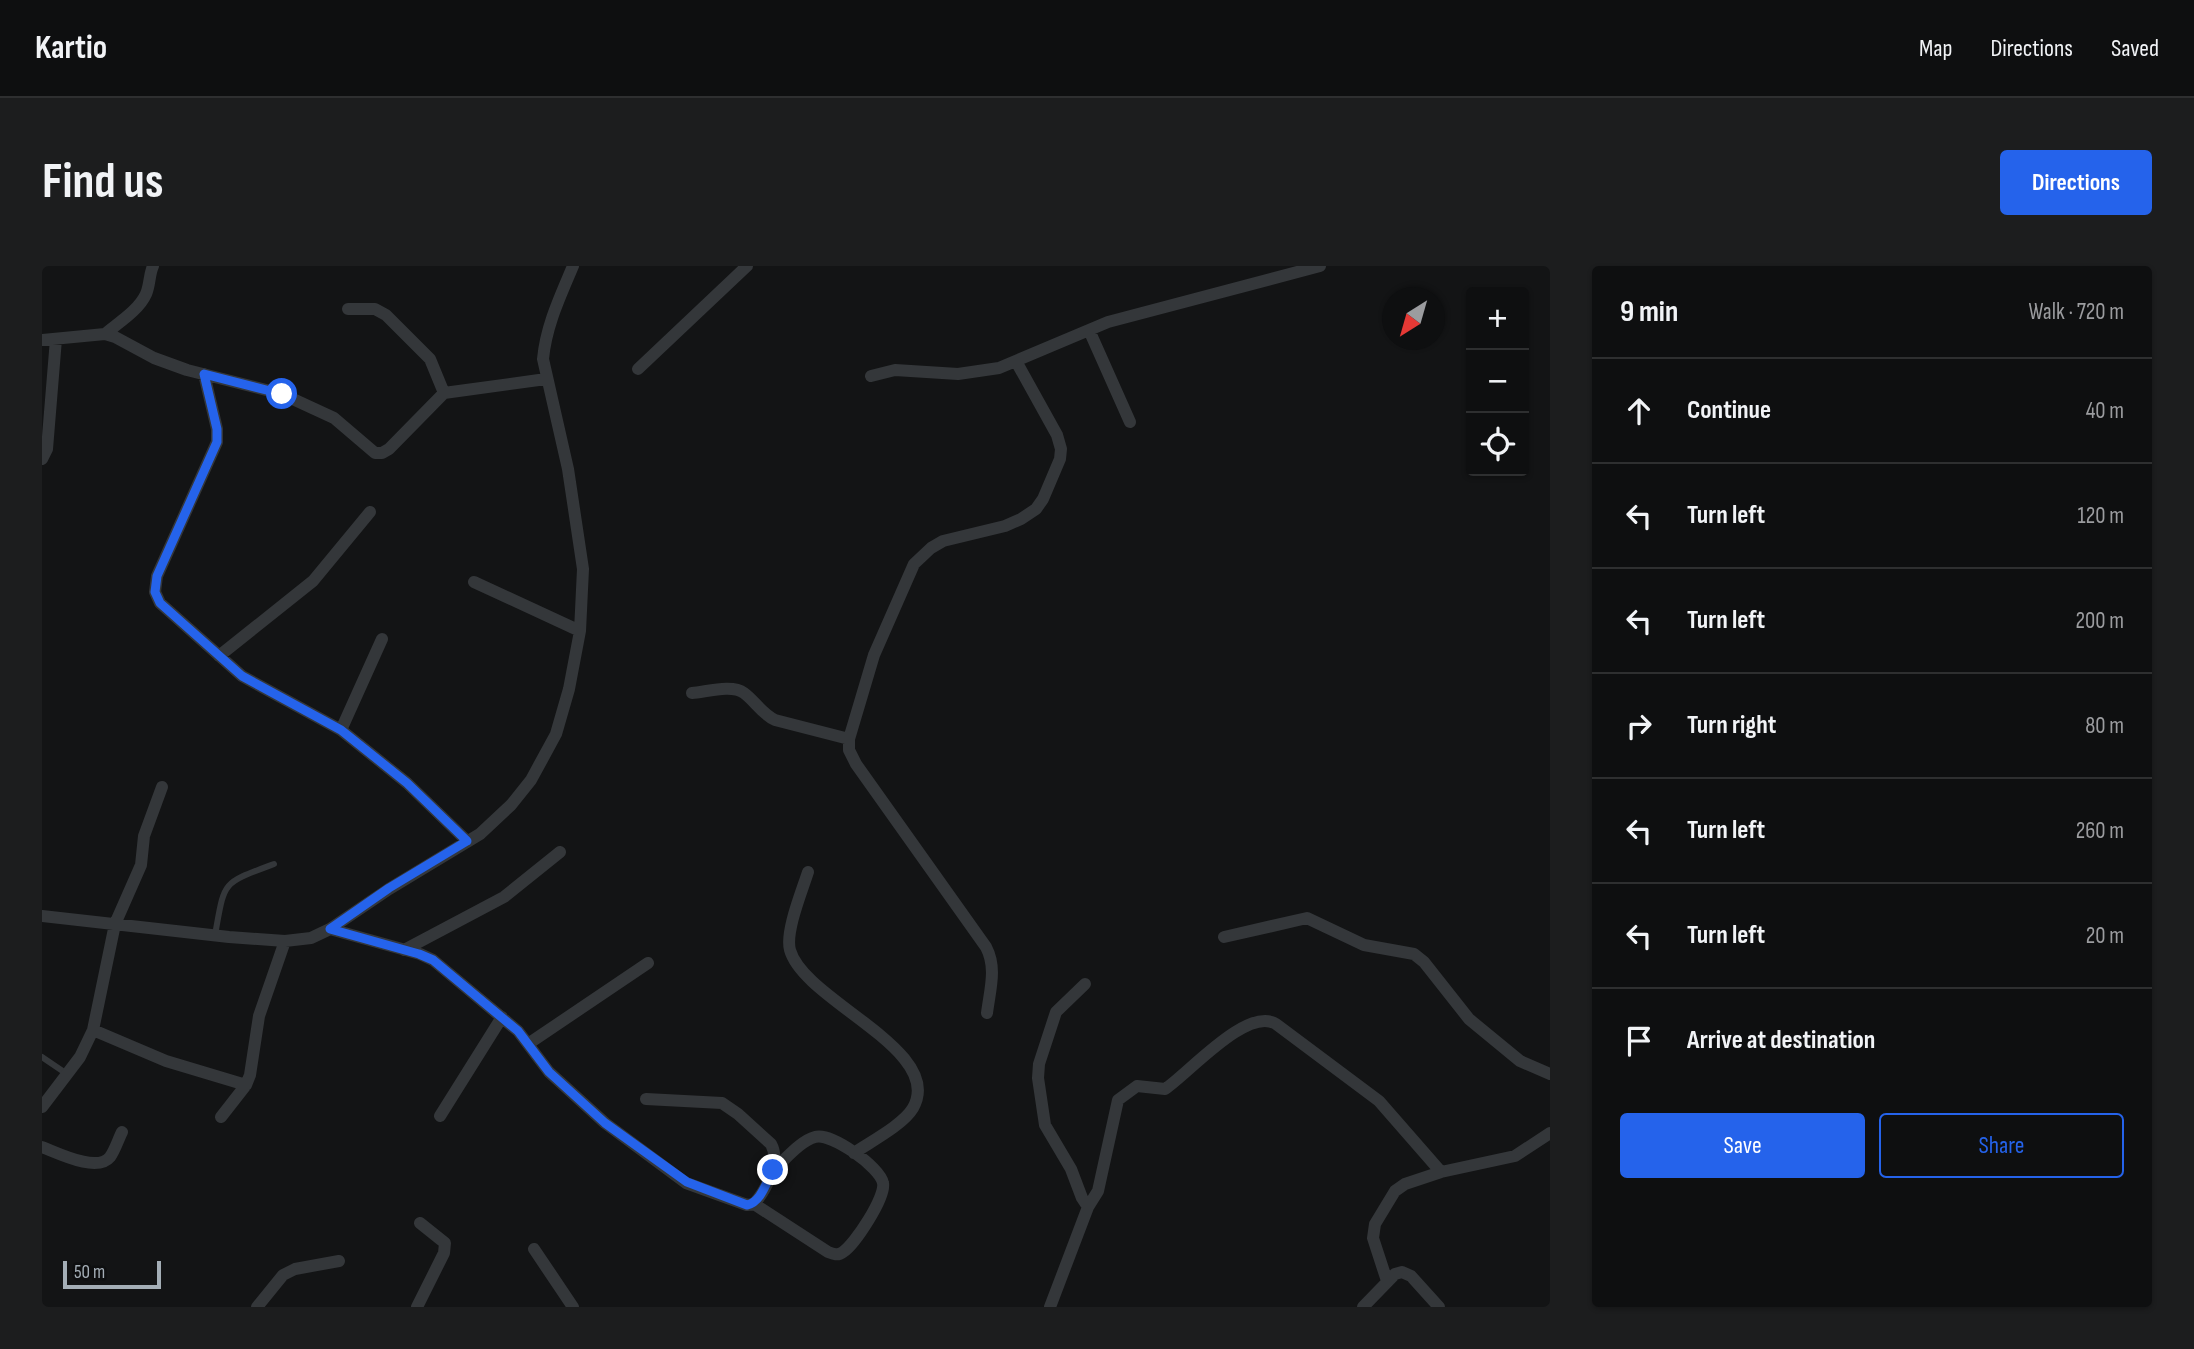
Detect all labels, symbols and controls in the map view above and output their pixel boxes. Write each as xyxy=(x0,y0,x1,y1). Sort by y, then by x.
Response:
text: Kartio xyxy=(35,28,107,68)
text: Map xyxy=(1919,34,1952,63)
text: Directions xyxy=(1990,34,2073,63)
text: Saved xyxy=(2111,34,2159,63)
button: Directions xyxy=(2000,150,2152,215)
text: Find us xyxy=(42,153,164,212)
north arrow xyxy=(1382,287,1445,350)
map controls xyxy=(1466,287,1529,476)
button: + xyxy=(1466,287,1529,350)
text: 9 min xyxy=(1620,294,1678,330)
text: Walk · 720 m xyxy=(2029,298,2124,326)
button: − xyxy=(1466,350,1529,413)
route start xyxy=(266,378,297,409)
icon: ahead xyxy=(1620,392,1658,430)
text: Continue xyxy=(1687,395,1771,426)
text: 40 m xyxy=(2086,397,2124,425)
button: locate xyxy=(1466,413,1529,476)
icon: left xyxy=(1620,497,1658,535)
text: Turn left xyxy=(1687,500,1765,531)
text: 120 m xyxy=(2078,502,2124,530)
icon: left xyxy=(1620,602,1658,640)
text: Turn left xyxy=(1687,605,1765,636)
text: 200 m xyxy=(2076,607,2124,635)
icon: right xyxy=(1620,707,1658,745)
text: Turn right xyxy=(1687,710,1776,741)
text: 80 m xyxy=(2085,712,2124,740)
icon: left xyxy=(1620,812,1658,850)
text: Turn left xyxy=(1687,815,1765,846)
text: 260 m xyxy=(2076,817,2124,845)
icon: left xyxy=(1620,917,1658,955)
text: Turn left xyxy=(1687,920,1765,951)
text: 20 m xyxy=(2086,922,2124,950)
icon: arrive xyxy=(1620,1022,1658,1060)
text: Arrive at destination xyxy=(1687,1025,1875,1056)
button: Save xyxy=(1620,1113,1865,1178)
button: Share xyxy=(1879,1113,2124,1178)
route end xyxy=(757,1154,788,1185)
scale bar xyxy=(63,1258,161,1290)
text: 50 m xyxy=(74,1261,105,1284)

